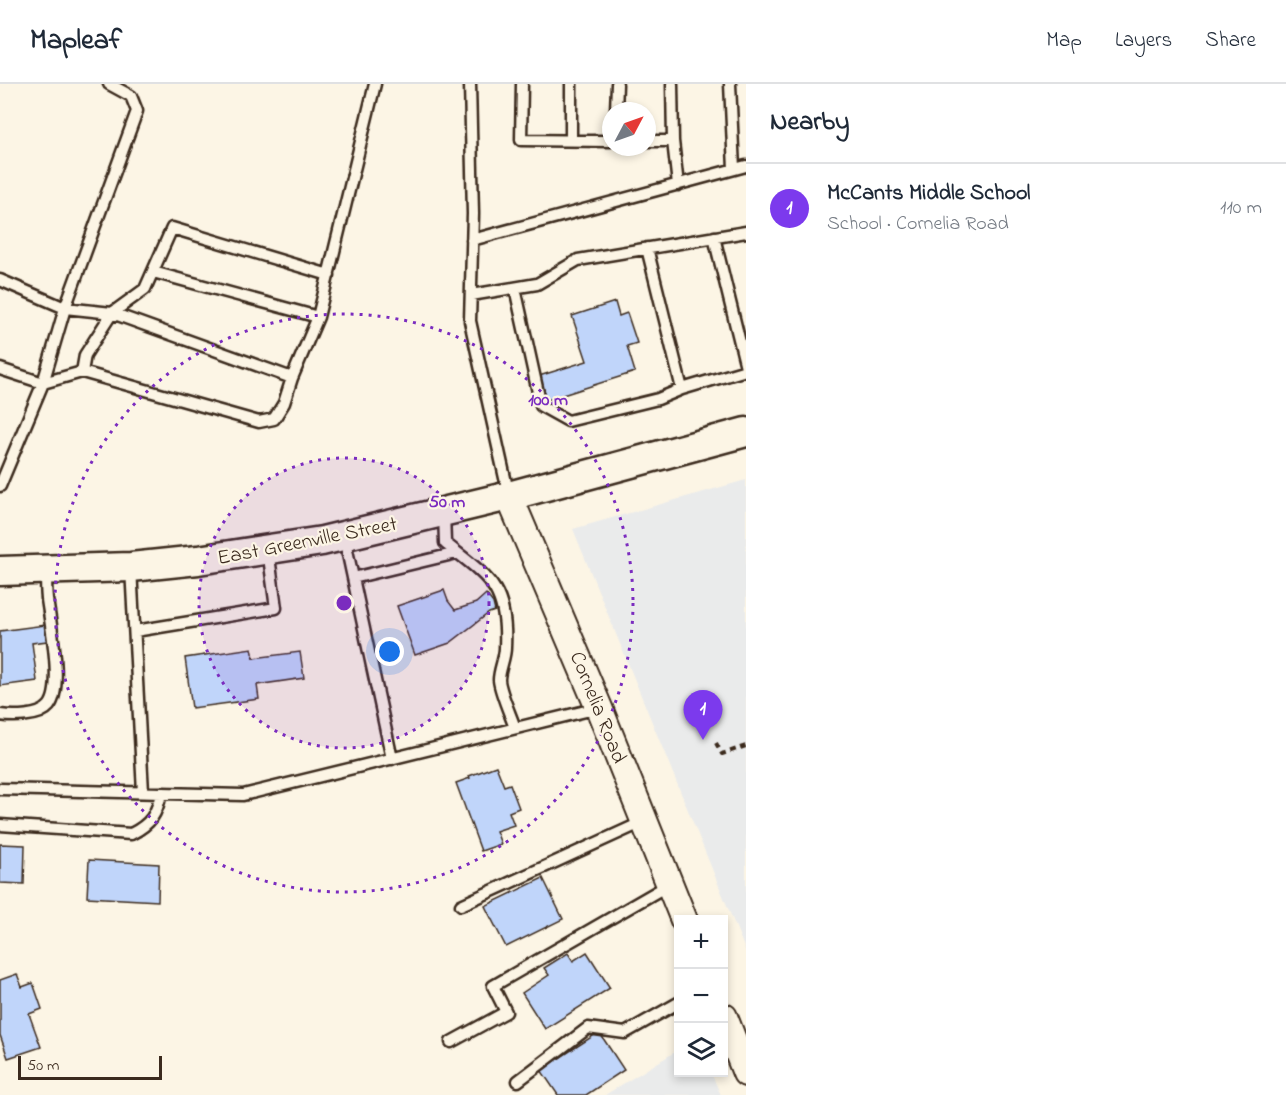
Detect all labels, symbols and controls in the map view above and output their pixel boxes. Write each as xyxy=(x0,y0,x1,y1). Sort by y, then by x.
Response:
text: Mapleaf xyxy=(30,21,122,62)
text: Map xyxy=(1046,26,1082,56)
text: Layers xyxy=(1115,26,1172,56)
text: Share xyxy=(1205,26,1256,56)
north arrow xyxy=(602,102,656,156)
text: Nearby xyxy=(770,104,849,142)
text: McCants Middle School xyxy=(827,178,1030,210)
text: 1 xyxy=(786,194,793,223)
text: 110 m xyxy=(1220,194,1262,223)
text: School · Cornelia Road xyxy=(827,210,1009,239)
text: 100 m xyxy=(528,388,568,414)
text: 50 m xyxy=(429,490,465,516)
street label: East Greenville Street xyxy=(215,510,400,574)
centre of rings xyxy=(334,593,354,613)
your location xyxy=(375,637,404,666)
street label: Cornelia Road xyxy=(561,647,633,768)
pin: 1 xyxy=(684,690,722,740)
map controls xyxy=(674,915,728,1077)
button: + xyxy=(674,915,728,969)
button: − xyxy=(674,969,728,1023)
button: layers xyxy=(674,1023,728,1077)
scale bar xyxy=(18,1053,162,1080)
text: 50 m xyxy=(27,1054,59,1078)

